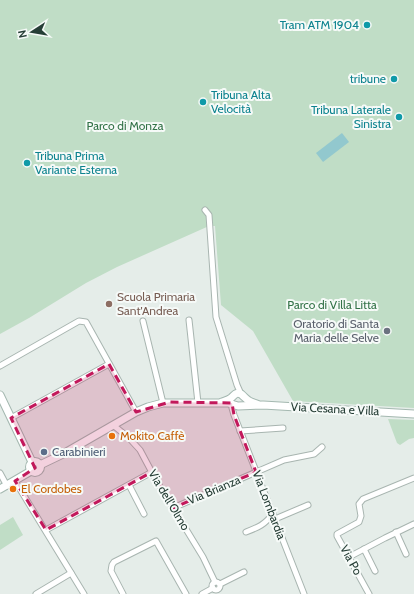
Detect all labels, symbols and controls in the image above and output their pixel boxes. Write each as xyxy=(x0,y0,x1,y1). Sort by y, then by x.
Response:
north arrow xyxy=(12,12,52,52)
place label: Tram ATM 1904 xyxy=(280,17,359,32)
marker: Tram ATM 1904 xyxy=(362,20,372,30)
text: N xyxy=(15,29,30,39)
place label: tribune xyxy=(350,71,386,86)
marker: tribune xyxy=(389,74,399,84)
place label: Tribuna Alta Velocità xyxy=(211,87,271,116)
marker: Tribuna Alta Velocità xyxy=(198,97,208,107)
place label: Tribuna Laterale Sinistra xyxy=(311,102,391,131)
marker: Tribuna Laterale Sinistra xyxy=(394,112,404,122)
park label: Parco di Monza xyxy=(87,118,164,133)
place label: Tribuna Prima Variante Esterna xyxy=(35,148,117,177)
marker: Tribuna Prima Variante Esterna xyxy=(22,158,32,168)
place label: Scuola Primaria Sant'Andrea xyxy=(117,289,195,318)
park label: Parco di Villa Litta xyxy=(287,297,377,312)
marker: Scuola Primaria Sant'Andrea xyxy=(104,299,114,309)
place label: Oratorio di Santa Maria delle Selve xyxy=(293,316,379,345)
marker: Oratorio di Santa Maria delle Selve xyxy=(382,326,392,336)
street label: Via Cesana e Villa xyxy=(290,399,380,418)
place label: Mokito Caffè xyxy=(120,428,184,443)
marker: Mokito Caffè xyxy=(107,431,117,441)
place label: Carabinieri xyxy=(52,444,106,459)
marker: Carabinieri xyxy=(39,447,49,457)
street label: Via dell'Olmo xyxy=(145,467,194,533)
street label: Via Lombardia xyxy=(249,468,290,542)
street label: Via Brianza xyxy=(185,472,243,507)
place label: El Cordobes xyxy=(21,481,82,496)
marker: El Cordobes xyxy=(8,484,18,494)
street label: Via Po xyxy=(337,542,366,578)

